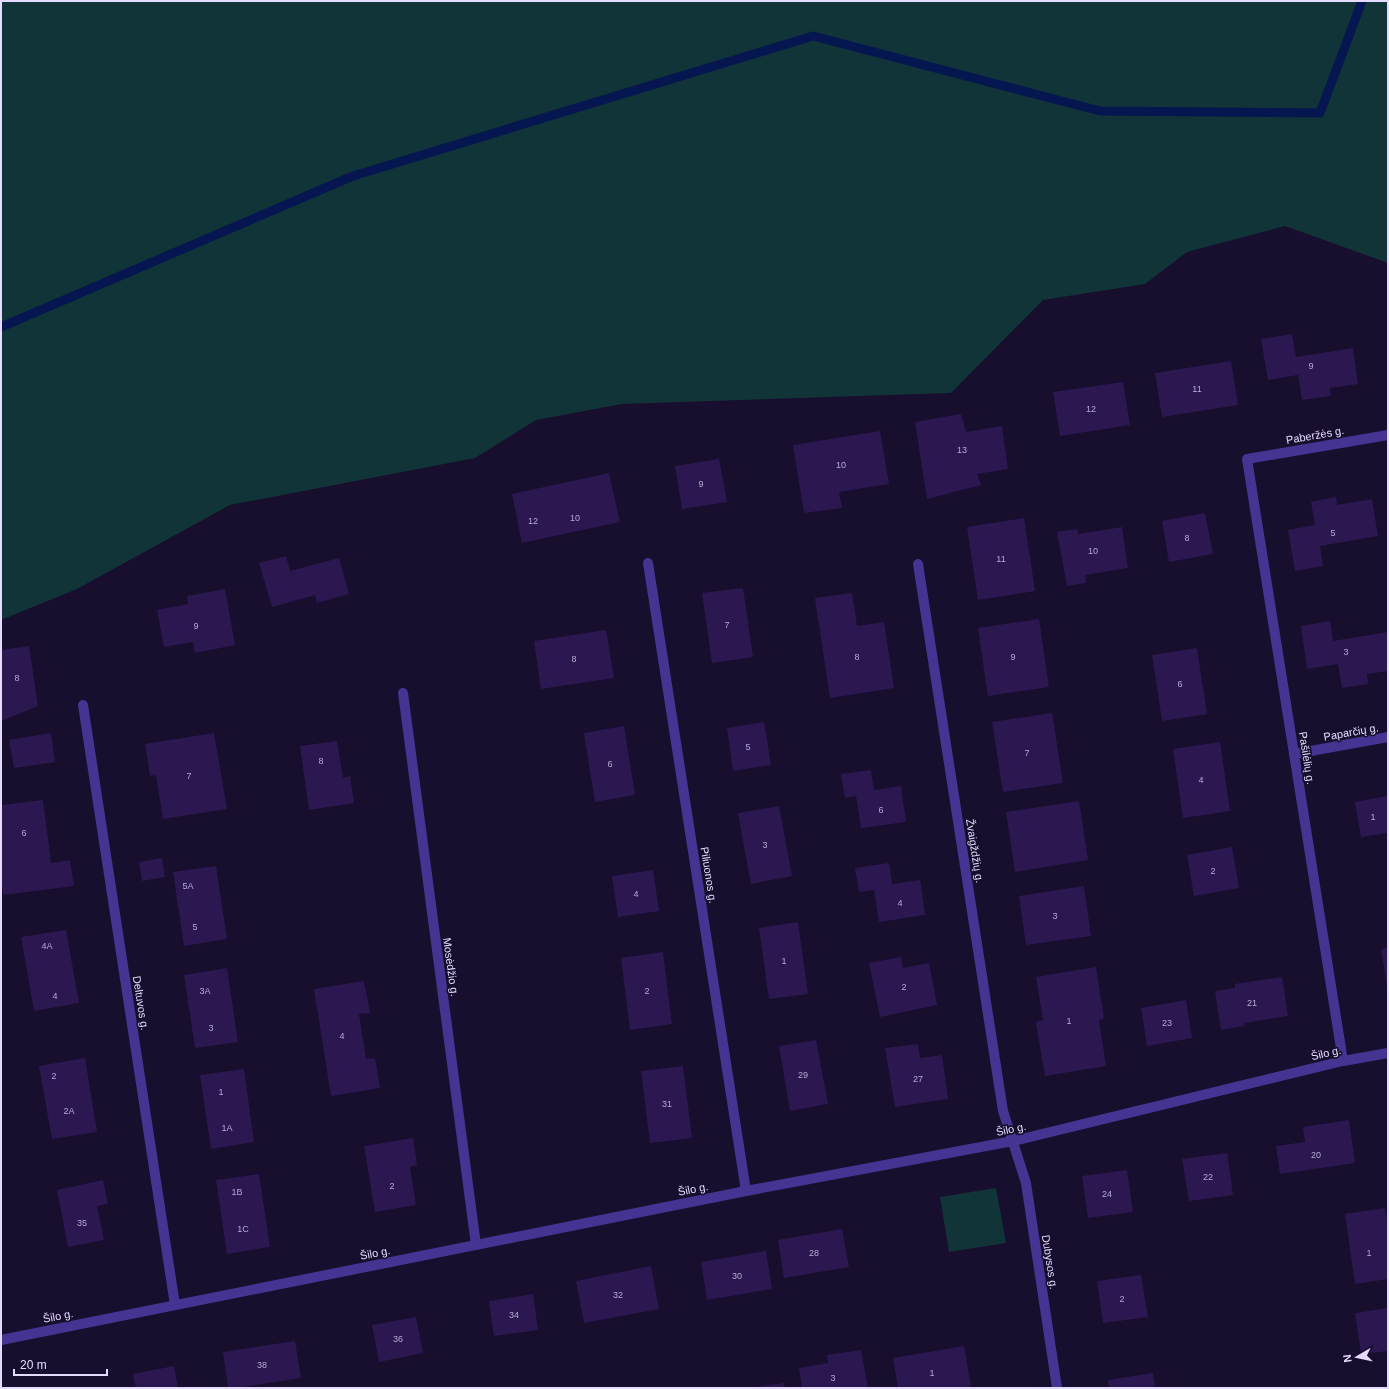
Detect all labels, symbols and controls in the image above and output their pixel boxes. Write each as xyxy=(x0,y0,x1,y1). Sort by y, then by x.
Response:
house number: 9 xyxy=(1308,361,1314,371)
house number: 11 xyxy=(1192,384,1202,394)
house number: 12 xyxy=(1086,404,1096,414)
street label: Paberžės g. xyxy=(1285,424,1345,446)
house number: 13 xyxy=(957,445,967,455)
house number: 10 xyxy=(836,460,846,470)
house number: 9 xyxy=(698,479,704,489)
house number: 10 xyxy=(570,513,580,523)
house number: 12 xyxy=(528,516,538,526)
house number: 5 xyxy=(1330,528,1336,538)
house number: 8 xyxy=(1184,533,1190,543)
house number: 10 xyxy=(1088,546,1098,556)
house number: 11 xyxy=(996,554,1006,564)
house number: 7 xyxy=(724,620,730,630)
house number: 9 xyxy=(193,621,199,631)
house number: 3 xyxy=(1343,647,1349,657)
house number: 8 xyxy=(854,652,860,662)
house number: 9 xyxy=(1010,652,1016,662)
house number: 8 xyxy=(571,654,577,664)
house number: 8 xyxy=(14,673,20,683)
house number: 6 xyxy=(1177,679,1183,689)
street label: Paparčių g. xyxy=(1323,721,1379,743)
street label: Pašilėlių g. xyxy=(1297,731,1317,785)
house number: 5 xyxy=(745,742,751,752)
house number: 7 xyxy=(1024,748,1030,758)
house number: 8 xyxy=(318,756,324,766)
house number: 6 xyxy=(607,759,613,769)
house number: 7 xyxy=(186,771,192,781)
house number: 4 xyxy=(1198,775,1204,785)
house number: 6 xyxy=(878,805,884,815)
house number: 1 xyxy=(1370,812,1376,822)
street label: Žvaigždžių g. xyxy=(964,818,986,884)
house number: 6 xyxy=(21,828,27,838)
house number: 3 xyxy=(762,840,768,850)
street label: Piliuonos g. xyxy=(699,846,719,904)
house number: 2 xyxy=(1210,866,1216,876)
house number: 5A xyxy=(182,881,194,891)
house number: 4 xyxy=(633,889,639,899)
house number: 4 xyxy=(897,898,903,908)
house number: 3 xyxy=(1052,911,1058,921)
house number: 5 xyxy=(192,922,198,932)
street label: Mosėdžio g. xyxy=(441,937,461,997)
house number: 4A xyxy=(41,941,53,951)
house number: 1 xyxy=(781,956,787,966)
street label: Deltuvos g. xyxy=(131,975,151,1031)
house number: 2 xyxy=(901,982,907,992)
house number: 3A xyxy=(199,986,211,996)
house number: 2 xyxy=(644,986,650,996)
house number: 4 xyxy=(52,991,58,1001)
house number: 21 xyxy=(1247,998,1257,1008)
house number: 1 xyxy=(1066,1016,1072,1026)
house number: 23 xyxy=(1162,1018,1172,1028)
house number: 3 xyxy=(208,1023,214,1033)
house number: 4 xyxy=(339,1031,345,1041)
street label: Šilo g. xyxy=(1310,1044,1342,1062)
house number: 29 xyxy=(798,1070,808,1080)
house number: 2 xyxy=(51,1071,57,1081)
house number: 27 xyxy=(913,1074,923,1084)
house number: 1 xyxy=(218,1087,224,1097)
house number: 31 xyxy=(662,1099,672,1109)
house number: 2A xyxy=(63,1106,75,1116)
street label: Šilo g. xyxy=(995,1120,1027,1138)
house number: 1A xyxy=(221,1123,233,1133)
house number: 20 xyxy=(1311,1150,1321,1160)
house number: 22 xyxy=(1203,1172,1213,1182)
street label: Šilo g. xyxy=(677,1180,709,1198)
house number: 2 xyxy=(389,1181,395,1191)
house number: 1B xyxy=(231,1187,243,1197)
house number: 24 xyxy=(1102,1189,1112,1199)
house number: 35 xyxy=(77,1218,87,1228)
house number: 1C xyxy=(237,1224,249,1234)
street label: Dubysos g. xyxy=(1040,1234,1060,1290)
street label: Šilo g. xyxy=(359,1244,391,1262)
house number: 28 xyxy=(809,1248,819,1258)
house number: 1 xyxy=(1366,1248,1372,1258)
house number: 30 xyxy=(732,1271,742,1281)
house number: 32 xyxy=(613,1290,623,1300)
house number: 2 xyxy=(1119,1294,1125,1304)
street label: Šilo g. xyxy=(42,1307,74,1325)
house number: 34 xyxy=(509,1310,519,1320)
house number: 36 xyxy=(393,1334,403,1344)
north arrow xyxy=(1337,1337,1377,1377)
scale bar xyxy=(14,1351,107,1377)
text: N xyxy=(1341,1354,1354,1363)
text: 20 m xyxy=(20,1358,47,1372)
house number: 38 xyxy=(257,1360,267,1370)
house number: 1 xyxy=(929,1368,935,1378)
house number: 3 xyxy=(830,1373,836,1383)

